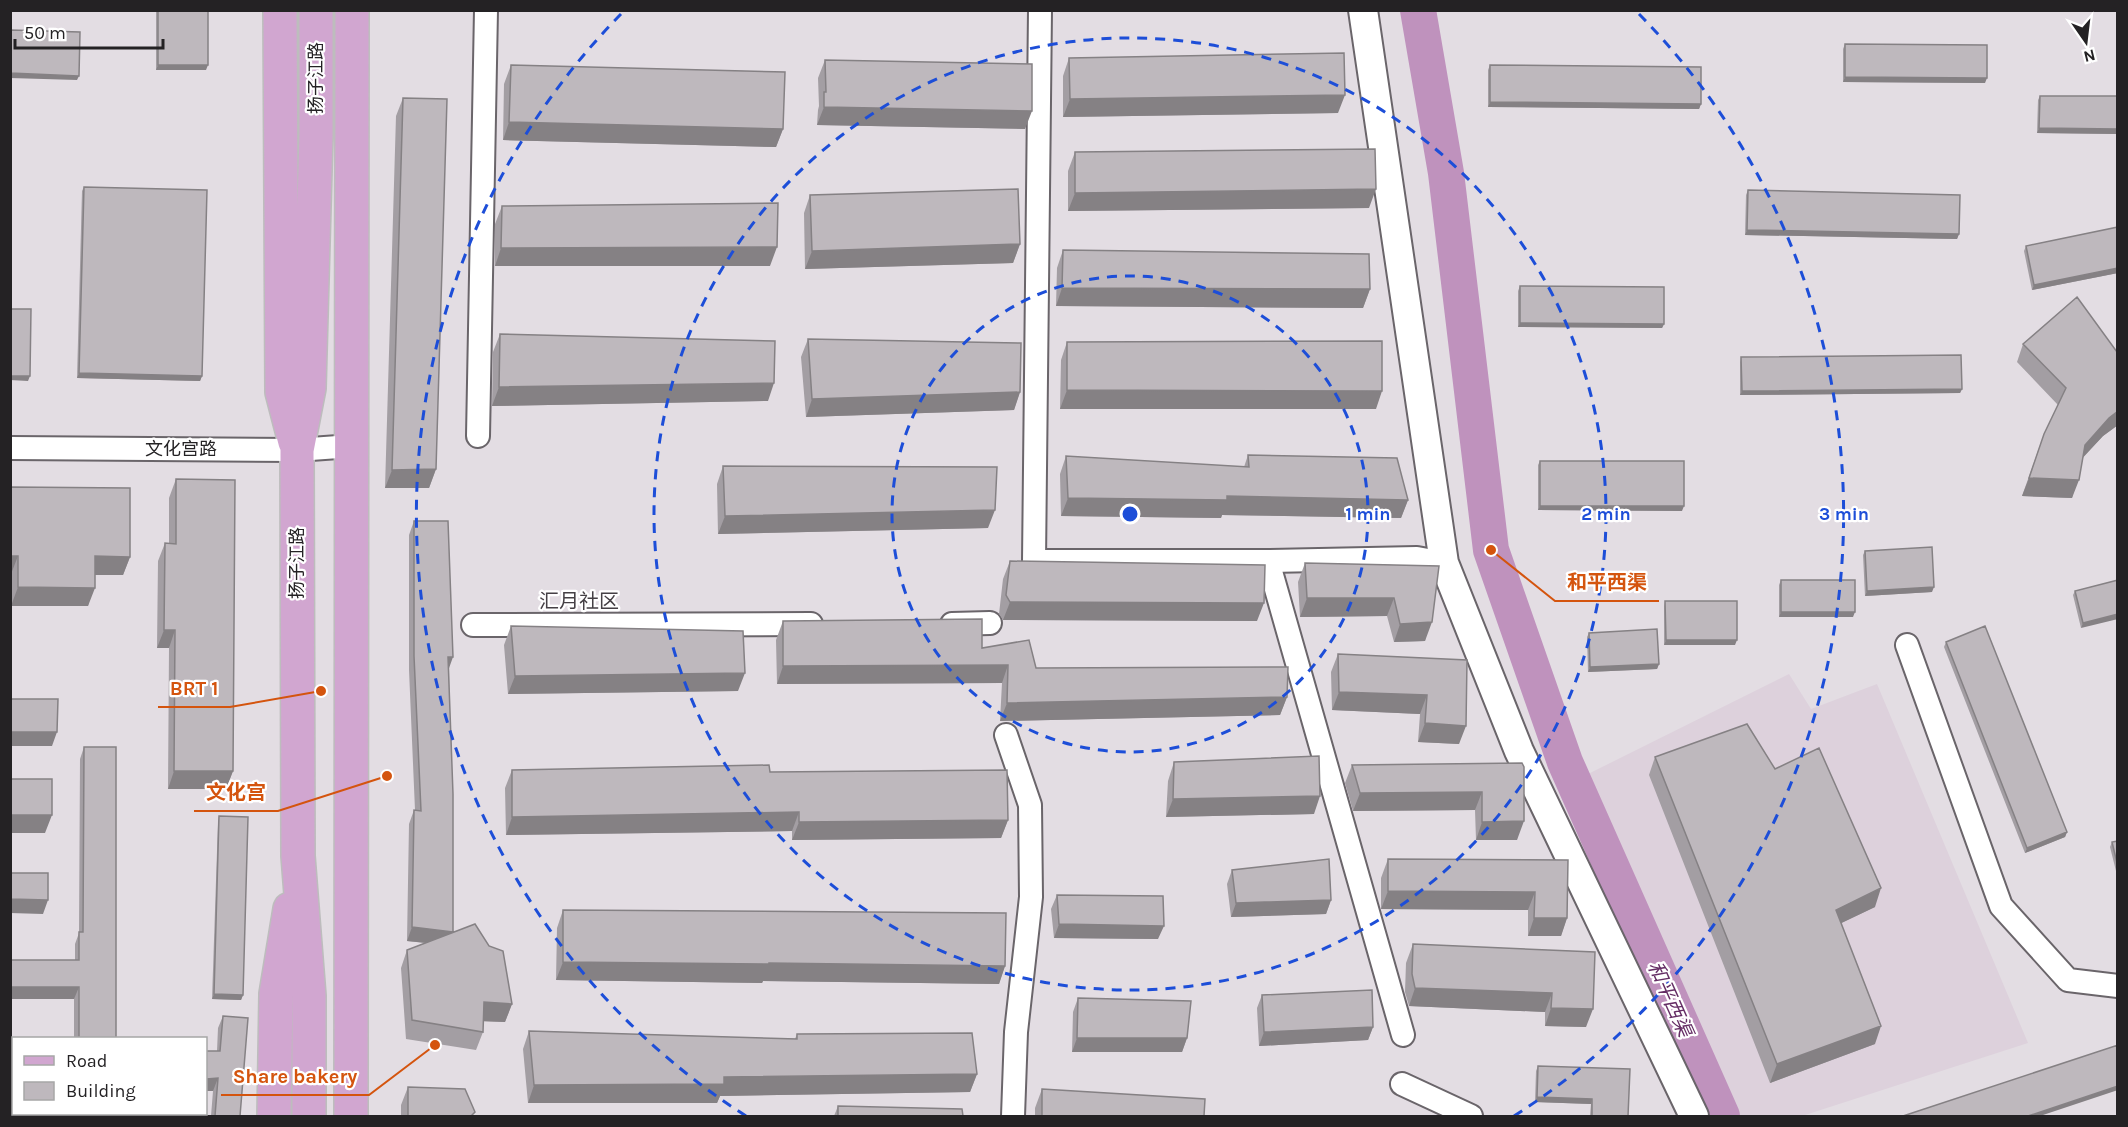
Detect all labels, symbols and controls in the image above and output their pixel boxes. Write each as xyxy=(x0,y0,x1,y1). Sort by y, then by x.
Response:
scale bar xyxy=(15,12,164,50)
north arrow xyxy=(2056,12,2116,72)
text: 50 m xyxy=(24,22,66,44)
street label: 扬子江路 xyxy=(305,42,327,114)
text: N xyxy=(2082,45,2097,67)
street label: 文化宫路 xyxy=(145,438,217,460)
text: 1 min xyxy=(1345,503,1391,525)
text: 2 min xyxy=(1581,503,1631,525)
text: 3 min xyxy=(1819,503,1869,525)
centre of rings xyxy=(1120,504,1140,524)
street label: 扬子江路 xyxy=(286,527,308,599)
callout: 和平西渠 xyxy=(1555,563,1659,601)
text: 和平西渠 xyxy=(1567,571,1647,594)
district label: 汇月社区 xyxy=(539,590,619,613)
callout: BRT 1 xyxy=(158,669,230,707)
text: BRT 1 xyxy=(170,677,218,700)
callout: 文化宫 xyxy=(194,773,278,811)
text: 文化宫 xyxy=(206,781,266,804)
water label: 和平西渠 xyxy=(1643,958,1698,1043)
legend xyxy=(12,1037,207,1115)
text: Road xyxy=(66,1050,107,1072)
callout: Share bakery xyxy=(221,1057,369,1095)
text: Share bakery xyxy=(233,1065,357,1088)
text: Building xyxy=(66,1080,136,1102)

